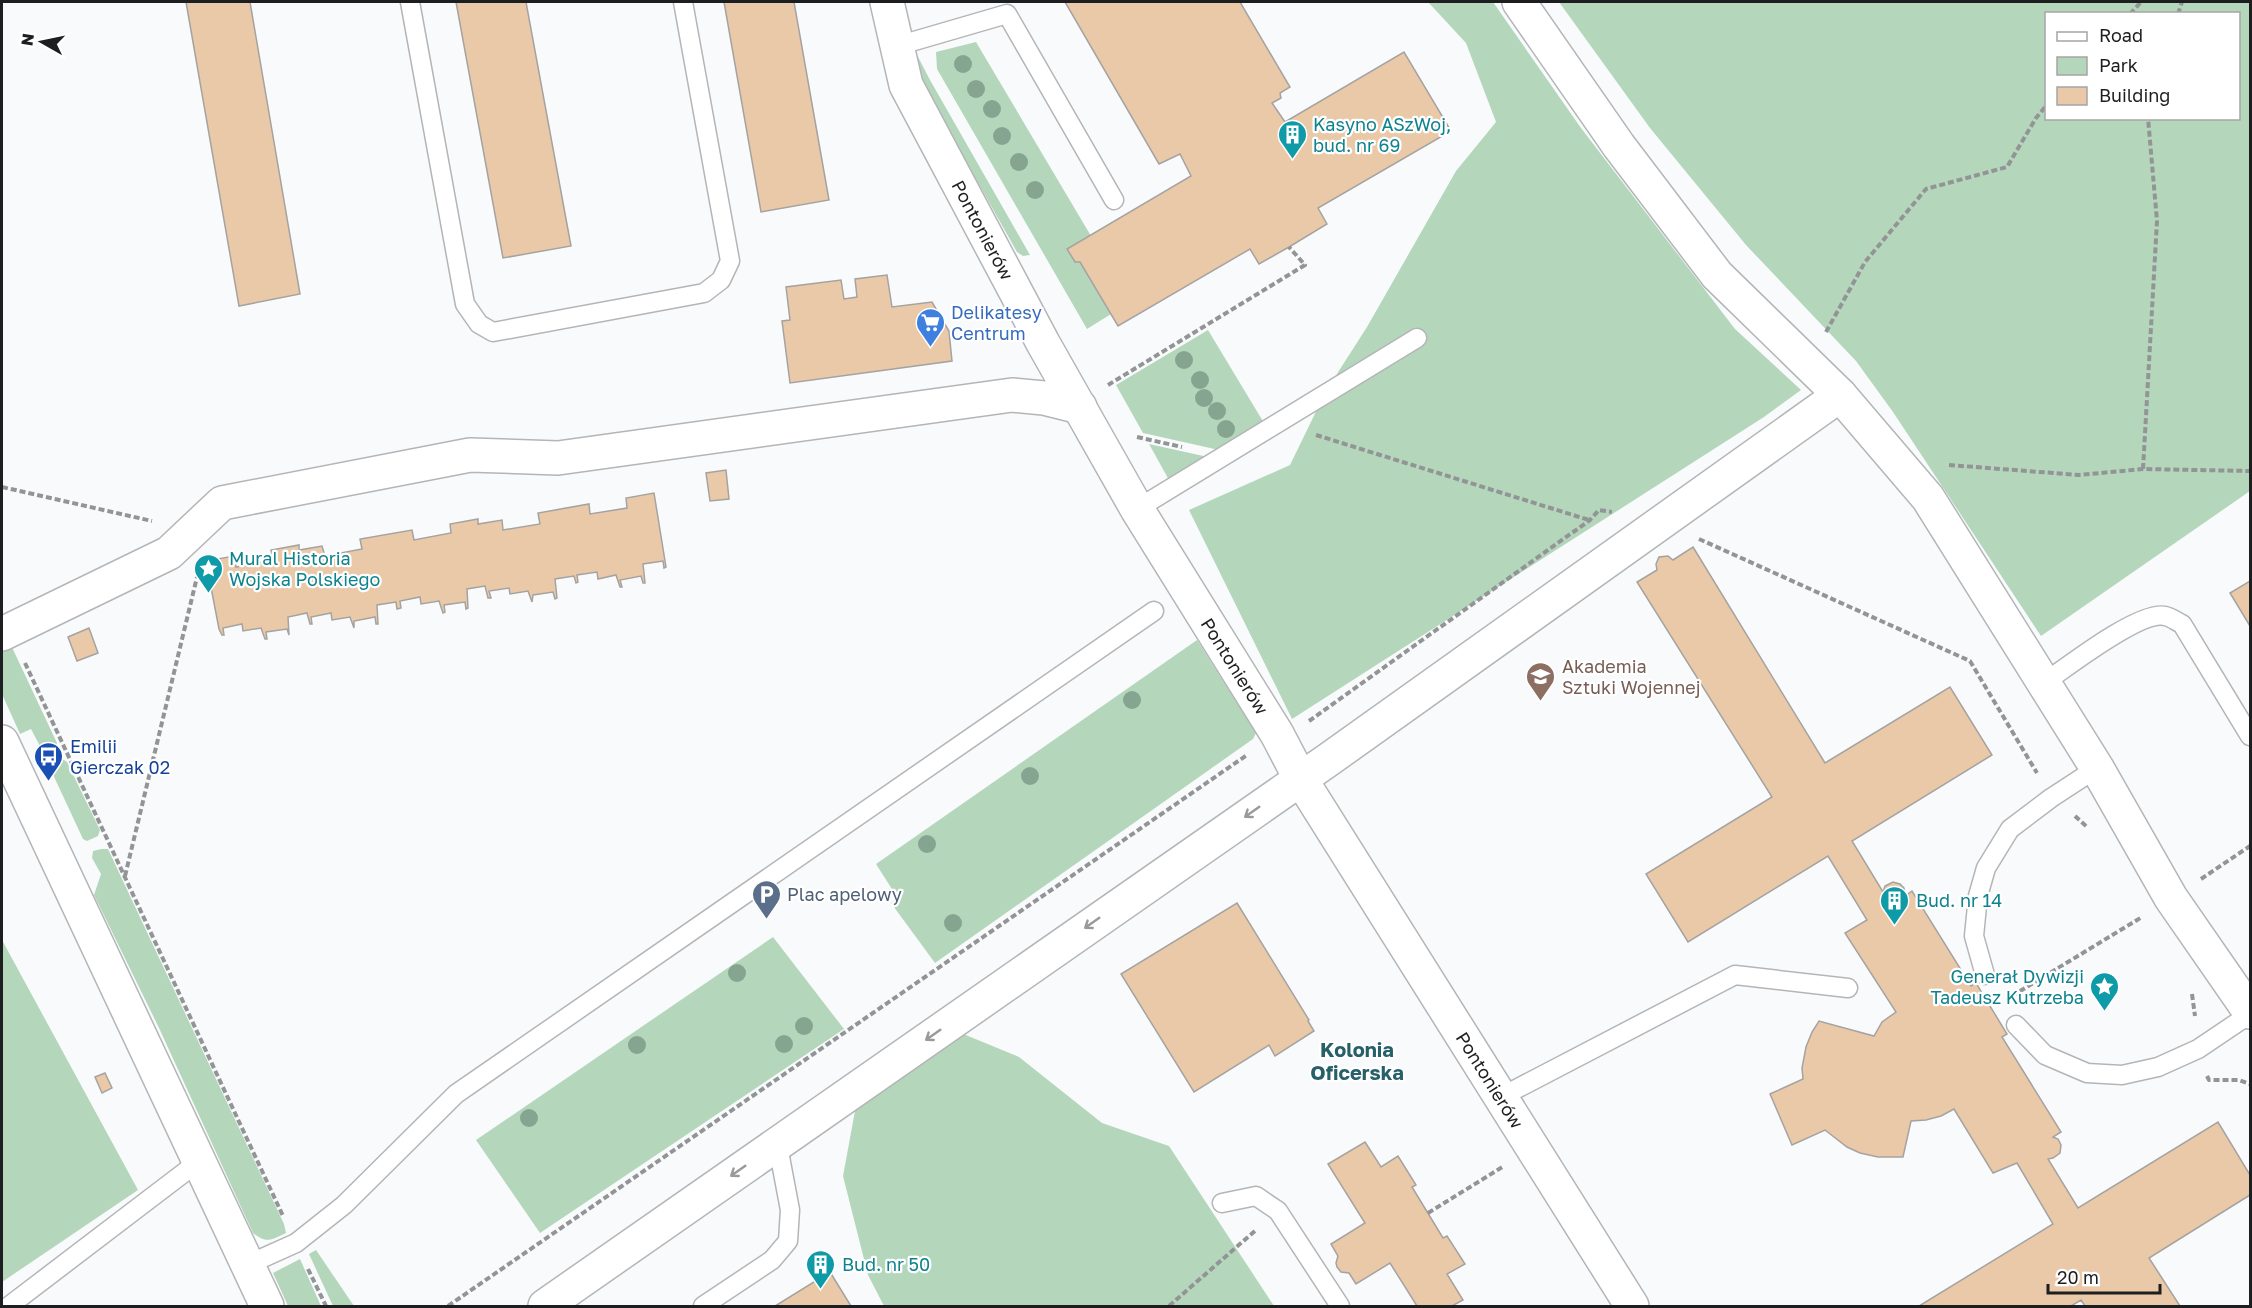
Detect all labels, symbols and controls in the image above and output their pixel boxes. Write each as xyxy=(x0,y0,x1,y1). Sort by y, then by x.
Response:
north arrow xyxy=(12,12,72,72)
legend xyxy=(2045,12,2240,120)
text: Road xyxy=(2099,24,2143,46)
text: N xyxy=(16,32,38,47)
text: Park xyxy=(2099,54,2138,76)
text: Building xyxy=(2099,84,2170,106)
place label: Kasyno ASzWoj, bud. nr 69 xyxy=(1313,113,1451,156)
building icon: Kasyno ASzWoj, bud. nr 69 xyxy=(1276,118,1308,160)
street label: Pontonierów xyxy=(948,176,1019,284)
place label: Delikatesy Centrum xyxy=(951,301,1042,344)
supermarket icon: Delikatesy Centrum xyxy=(914,306,946,348)
place label: Mural Historia Wojska Polskiego xyxy=(229,547,380,590)
place icon: Mural Historia Wojska Polskiego xyxy=(192,552,224,594)
street label: Pontonierów xyxy=(1197,614,1274,719)
place label: Akademia Sztuki Wojennej xyxy=(1562,655,1701,698)
school or university icon: Akademia Sztuki Wojennej xyxy=(1525,660,1557,702)
place label: Emilii Gierczak 02 xyxy=(70,735,170,778)
bus stop icon: Emilii Gierczak 02 xyxy=(33,740,65,782)
one-way arrow xyxy=(1245,806,1261,818)
parking icon: Plac apelowy xyxy=(750,878,782,920)
place label: Plac apelowy xyxy=(787,883,902,905)
building icon: Bud. nr 14 xyxy=(1879,884,1911,926)
place label: Bud. nr 14 xyxy=(1916,889,2002,911)
one-way arrow xyxy=(1085,917,1101,929)
place label: Generał Dywizji Tadeusz Kutrzeba xyxy=(1930,965,2084,1008)
place icon: Generał Dywizji Tadeusz Kutrzeba xyxy=(2089,970,2121,1012)
street label: Pontonierów xyxy=(1452,1028,1529,1133)
one-way arrow xyxy=(925,1029,941,1041)
district label: Kolonia Oficerska xyxy=(1310,1037,1404,1084)
one-way arrow xyxy=(731,1165,747,1177)
building icon: Bud. nr 50 xyxy=(805,1248,837,1290)
place label: Bud. nr 50 xyxy=(842,1253,930,1275)
scale bar xyxy=(2048,1257,2160,1295)
text: 20 m xyxy=(2057,1266,2099,1288)

